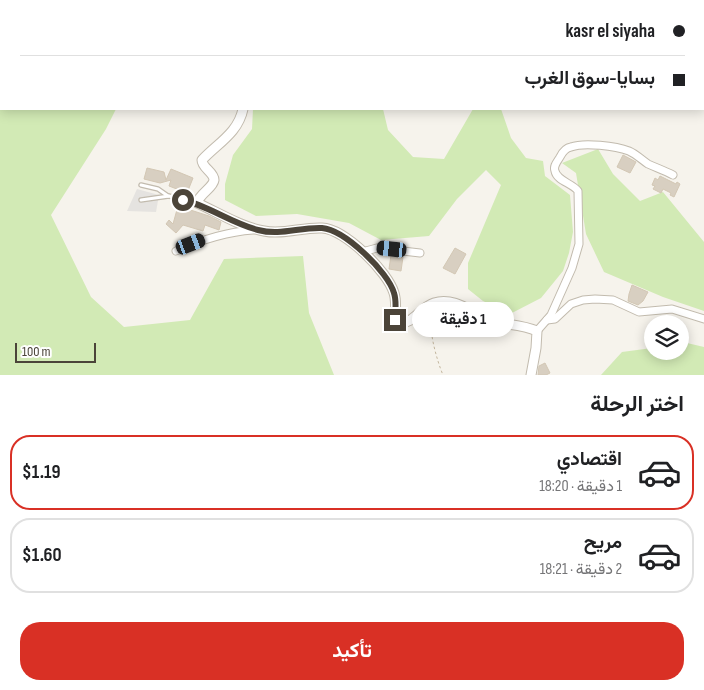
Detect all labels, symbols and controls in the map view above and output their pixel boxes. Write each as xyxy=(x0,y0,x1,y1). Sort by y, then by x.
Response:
text: kasr el siyaha xyxy=(565,20,655,43)
text: بسايا-سوق الغرب xyxy=(525,67,655,90)
route start xyxy=(172,189,194,211)
car xyxy=(174,232,207,256)
car xyxy=(376,240,407,258)
callout: 1 دقيقة xyxy=(412,302,515,338)
route end xyxy=(384,309,406,331)
text: 1 دقيقة xyxy=(440,310,486,329)
map controls xyxy=(644,315,689,360)
button: layers xyxy=(644,315,689,360)
scale bar xyxy=(15,340,96,363)
text: 100 m xyxy=(22,343,51,360)
text: اختر الرحلة xyxy=(590,391,684,418)
text: اقتصادي xyxy=(557,448,622,471)
icon: car xyxy=(637,450,682,495)
text: $1.19 xyxy=(22,461,61,484)
text: 1 دقيقة · 18:20 xyxy=(539,477,622,496)
text: مريح xyxy=(584,531,622,554)
icon: car xyxy=(637,533,682,578)
text: $1.60 xyxy=(22,544,62,567)
text: 2 دقيقة · 18:21 xyxy=(540,560,622,579)
button: تأكيد xyxy=(20,622,684,680)

